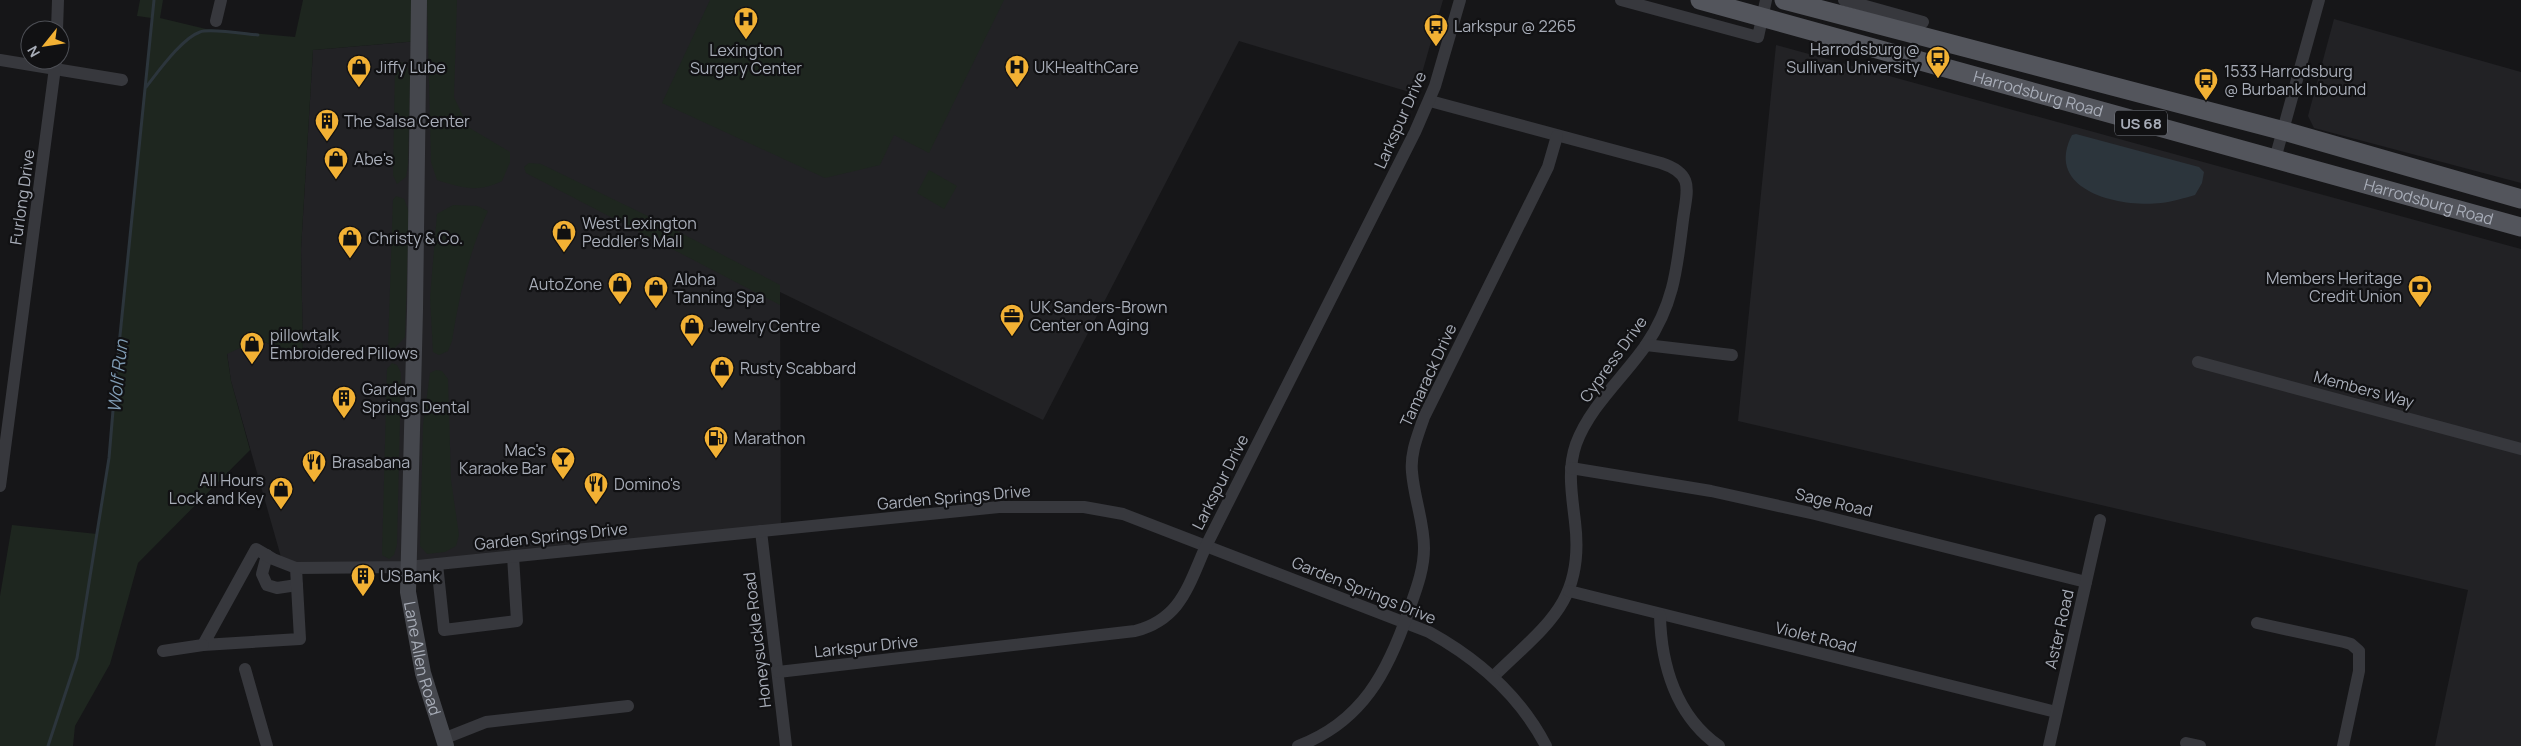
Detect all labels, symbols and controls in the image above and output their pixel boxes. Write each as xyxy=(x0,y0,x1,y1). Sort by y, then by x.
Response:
hospital icon: Lexington Surgery Center xyxy=(733,6,759,40)
bus stop icon: Larkspur @ 2265 xyxy=(1423,13,1449,47)
place label: Larkspur @ 2265 xyxy=(1454,15,1576,37)
north arrow xyxy=(20,20,70,70)
place label: Harrodsburg @ Sullivan University xyxy=(1786,38,1921,78)
place label: Lexington Surgery Center xyxy=(690,39,802,79)
text: N xyxy=(23,43,44,61)
bus stop icon: Harrodsburg @ Sullivan University xyxy=(1925,45,1951,79)
shop icon: Jiffy Lube xyxy=(346,54,372,88)
hospital icon: UKHealthCare xyxy=(1004,54,1030,88)
place label: Jiffy Lube xyxy=(376,56,446,78)
place label: UKHealthCare xyxy=(1034,56,1139,78)
place label: 1533 Harrodsburg @ Burbank Inbound xyxy=(2224,60,2366,100)
street label: Harrodsburg Road xyxy=(1971,65,2106,122)
bus stop icon: 1533 Harrodsburg @ Burbank Inbound xyxy=(2193,67,2219,101)
street label: Larkspur Drive xyxy=(1369,68,1431,172)
building icon: The Salsa Center xyxy=(314,108,340,142)
place label: The Salsa Center xyxy=(344,110,470,132)
road number: US 68 xyxy=(2115,110,2167,136)
shop icon: Abe's xyxy=(323,146,349,180)
street label: Furlong Drive xyxy=(4,148,40,246)
place label: Abe's xyxy=(354,148,394,170)
street label: Harrodsburg Road xyxy=(2361,173,2496,230)
place label: West Lexington Peddler's Mall xyxy=(582,212,697,252)
shop icon: West Lexington Peddler's Mall xyxy=(551,219,577,253)
shop icon: Christy & Co. xyxy=(337,225,363,259)
place label: Christy & Co. xyxy=(368,227,463,249)
place label: Members Heritage Credit Union xyxy=(2266,267,2402,307)
place label: Aloha Tanning Spa xyxy=(674,268,764,308)
shop icon: AutoZone xyxy=(607,271,633,305)
place label: AutoZone xyxy=(529,273,602,295)
bank icon: Members Heritage Credit Union xyxy=(2407,274,2433,308)
shop icon: Aloha Tanning Spa xyxy=(643,275,669,309)
place label: UK Sanders-Brown Center on Aging xyxy=(1030,296,1168,336)
office icon: UK Sanders-Brown Center on Aging xyxy=(999,303,1025,337)
street label: Cypress Drive xyxy=(1574,311,1652,407)
shop icon: Jewelry Centre xyxy=(679,313,705,347)
place label: Jewelry Centre xyxy=(710,315,820,337)
street label: Tamarack Drive xyxy=(1394,320,1462,430)
place label: pillowtalk Embroidered Pillows xyxy=(270,324,418,364)
shop icon: pillowtalk Embroidered Pillows xyxy=(239,331,265,365)
water label: Wolf Run xyxy=(101,337,133,414)
shop icon: Rusty Scabbard xyxy=(709,355,735,389)
place label: Rusty Scabbard xyxy=(740,357,856,379)
street label: Members Way xyxy=(2311,365,2417,413)
place label: Garden Springs Dental xyxy=(362,378,470,418)
building icon: Garden Springs Dental xyxy=(331,385,357,419)
fuel station icon: Marathon xyxy=(703,425,729,459)
place label: Marathon xyxy=(734,427,806,449)
street label: Larkspur Drive xyxy=(1187,431,1253,533)
place label: Mac's Karaoke Bar xyxy=(459,439,546,479)
bar icon: Mac's Karaoke Bar xyxy=(550,446,576,480)
restaurant icon: Brasabana xyxy=(301,449,327,483)
place label: Brasabana xyxy=(332,451,410,473)
place label: All Hours Lock and Key xyxy=(169,469,265,509)
restaurant icon: Domino's xyxy=(583,471,609,505)
place label: Domino's xyxy=(614,473,680,495)
shop icon: All Hours Lock and Key xyxy=(268,476,294,510)
street label: Garden Springs Drive xyxy=(876,479,1032,515)
street label: Sage Road xyxy=(1793,482,1875,522)
street label: Garden Springs Drive xyxy=(473,517,629,555)
street label: Garden Springs Drive xyxy=(1289,551,1439,629)
building icon: US Bank xyxy=(350,563,376,597)
place label: US Bank xyxy=(380,565,441,587)
street label: Honeysuckle Road xyxy=(738,571,776,709)
street label: Aster Road xyxy=(2039,587,2079,671)
street label: Lane Allen Road xyxy=(399,599,447,718)
street label: Violet Road xyxy=(1773,616,1859,658)
street label: Larkspur Drive xyxy=(813,630,919,662)

